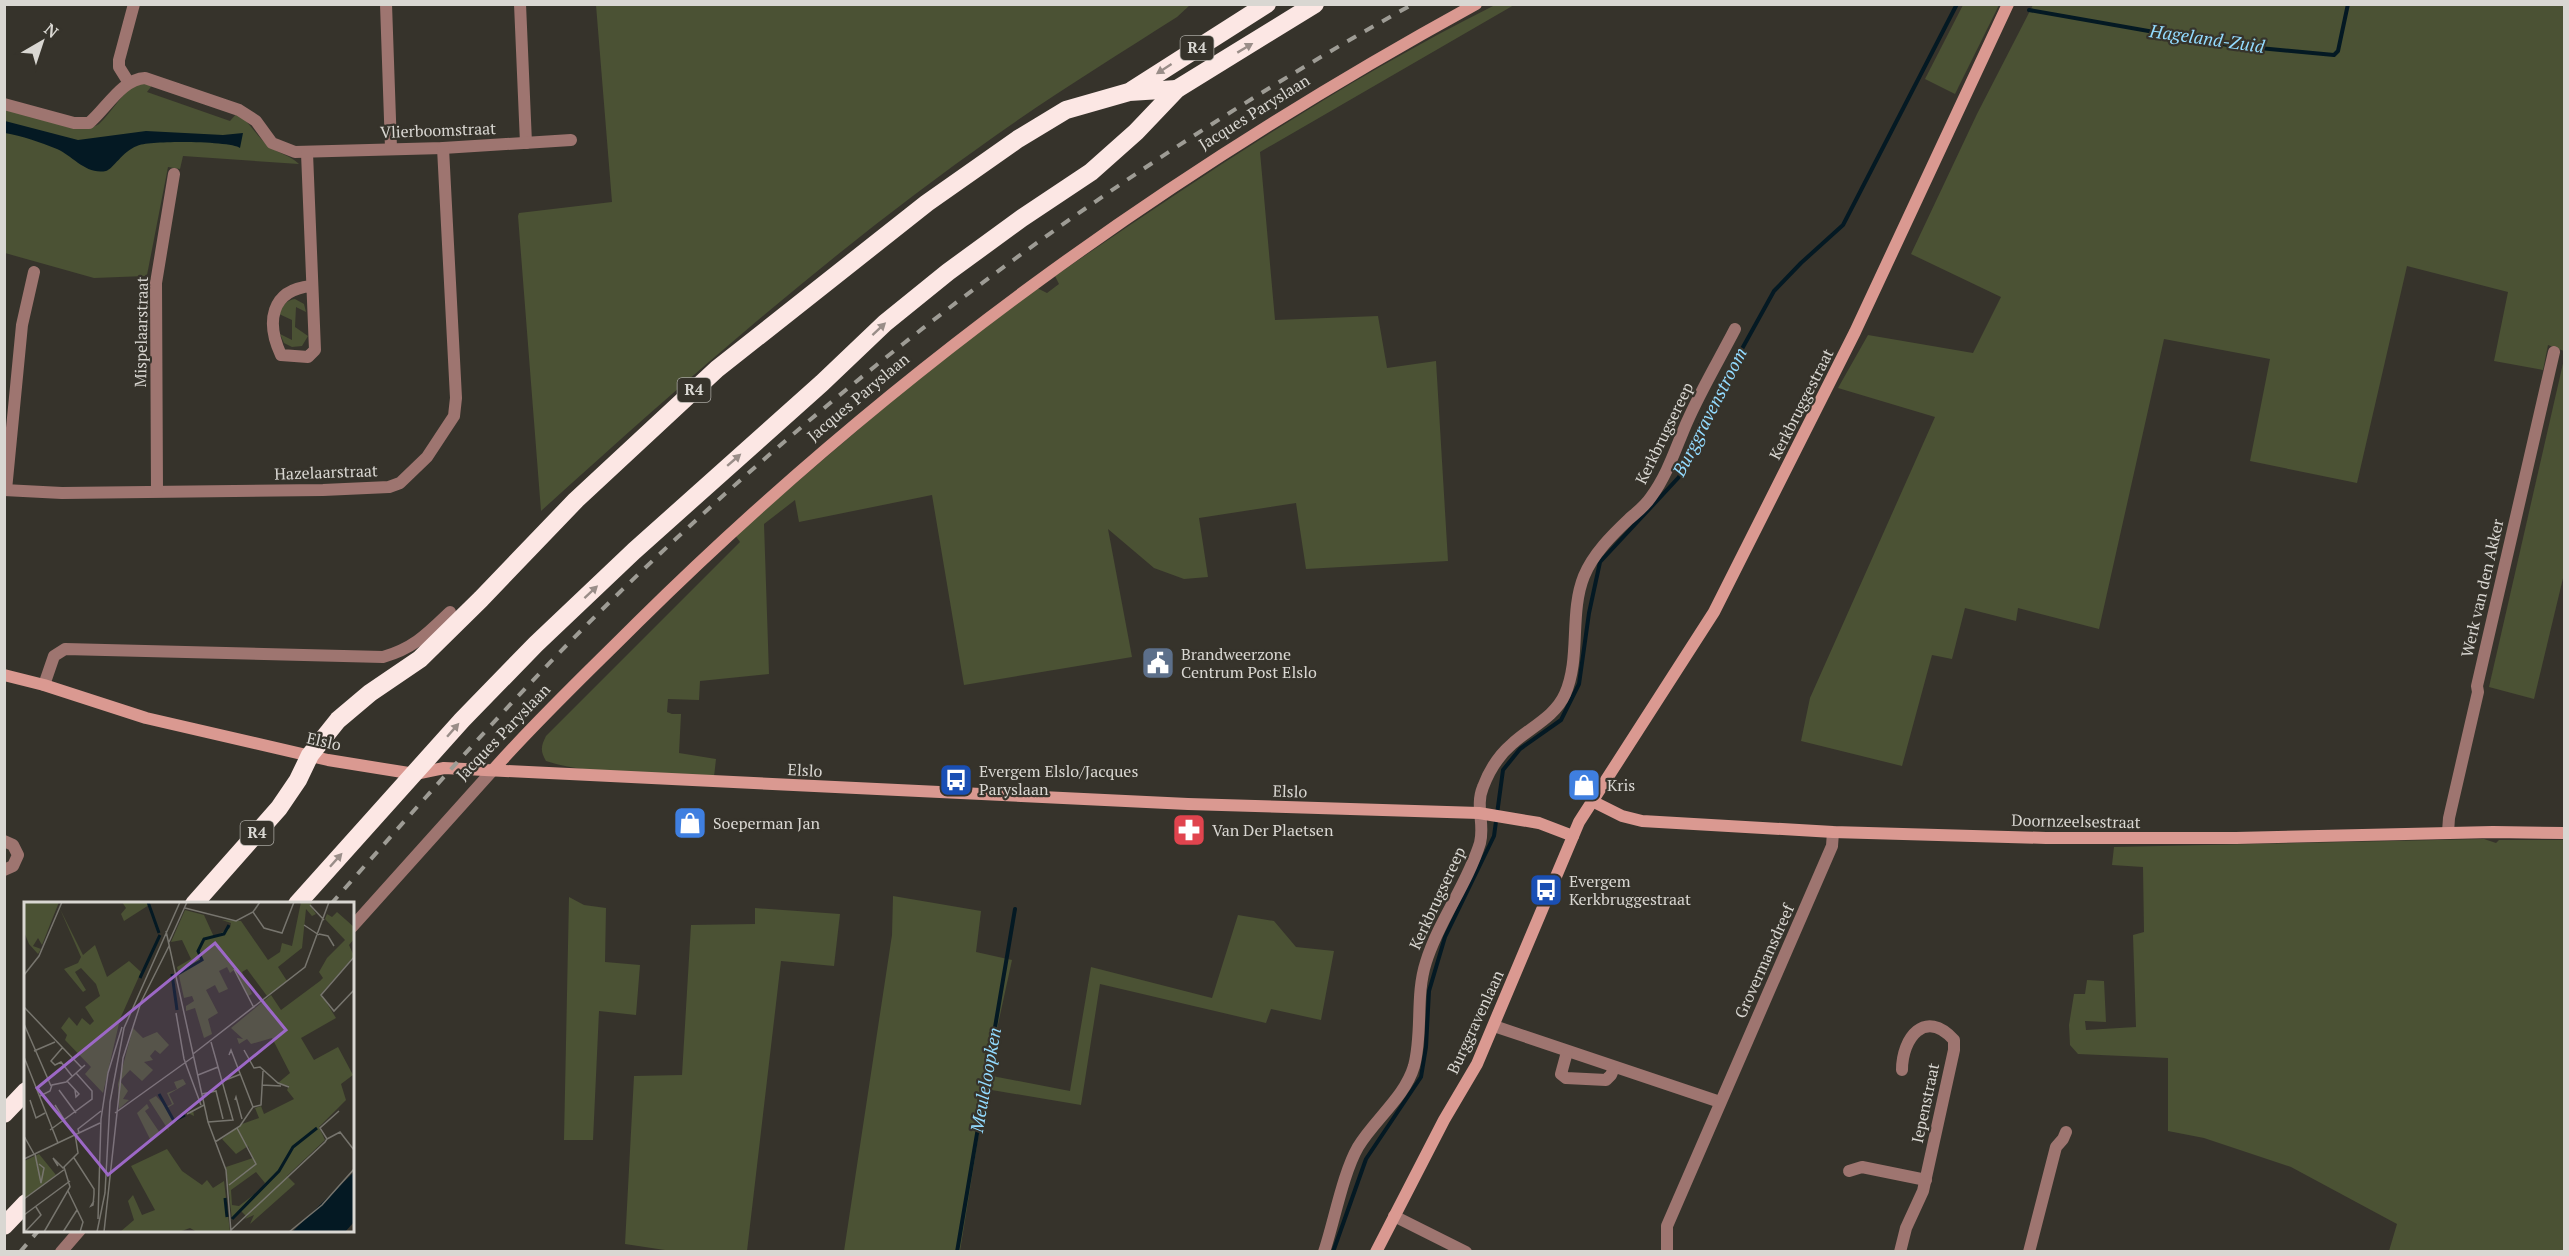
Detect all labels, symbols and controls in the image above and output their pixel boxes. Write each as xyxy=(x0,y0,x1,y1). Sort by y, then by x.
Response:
north arrow xyxy=(12,12,72,72)
text: N xyxy=(40,18,63,43)
water label: Hageland-Zuid xyxy=(2147,18,2266,58)
road number: R4 xyxy=(1180,36,1214,60)
one-way arrow xyxy=(1237,42,1253,53)
one-way arrow xyxy=(1156,63,1172,74)
street label: Jacques Paryslaan xyxy=(1194,69,1314,155)
street label: Vlierboomstraat xyxy=(380,117,496,143)
street label: Mispelaarstraat xyxy=(129,276,153,388)
one-way arrow xyxy=(871,323,886,336)
water label: Burggravenstroom xyxy=(1666,343,1752,481)
street label: Kerkbruggestraat xyxy=(1763,345,1839,463)
street label: Jacques Paryslaan xyxy=(802,347,914,446)
road number: R4 xyxy=(678,378,710,402)
street label: Kerkbrugsereep xyxy=(1630,378,1698,488)
one-way arrow xyxy=(726,453,742,466)
street label: Hazelaarstraat xyxy=(274,459,378,485)
street label: Werk van den Akker xyxy=(2455,516,2509,659)
one-way arrow xyxy=(583,586,598,599)
place label: Brandweerzone Centrum Post Elslo xyxy=(1181,643,1317,683)
public building icon: Brandweerzone Centrum Post Elslo xyxy=(1140,645,1176,681)
street label: Jacques Paryslaan xyxy=(451,678,555,785)
one-way arrow xyxy=(447,722,460,738)
street label: Elslo xyxy=(305,726,344,756)
street label: Elslo xyxy=(787,758,823,782)
place label: Evergem Elslo/Jacques Paryslaan xyxy=(979,760,1138,800)
bus stop icon: Evergem Elslo/Jacques Paryslaan xyxy=(938,762,974,798)
shop icon: Kris xyxy=(1566,767,1602,803)
place label: Kris xyxy=(1607,774,1635,796)
street label: Elslo xyxy=(1272,779,1308,803)
shop icon: Soeperman Jan xyxy=(672,805,708,841)
street label: Doornzeelsestraat xyxy=(2011,809,2141,833)
place label: Soeperman Jan xyxy=(713,812,821,834)
pharmacy icon: Van Der Plaetsen xyxy=(1171,812,1207,848)
place label: Van Der Plaetsen xyxy=(1212,819,1334,841)
road number: R4 xyxy=(240,821,274,845)
street label: Kerkbrugsereep xyxy=(1404,843,1470,953)
one-way arrow xyxy=(329,853,342,868)
place label: Evergem Kerkbruggestraat xyxy=(1569,870,1691,910)
bus stop icon: Evergem Kerkbruggestraat xyxy=(1528,872,1564,908)
street label: Grovermansdreef xyxy=(1729,899,1800,1021)
inset map xyxy=(24,902,354,1232)
street label: Burggravenlaan xyxy=(1441,966,1509,1077)
water label: Meuleloopken xyxy=(964,1025,1006,1135)
street label: Iepenstraat xyxy=(1906,1061,1944,1145)

